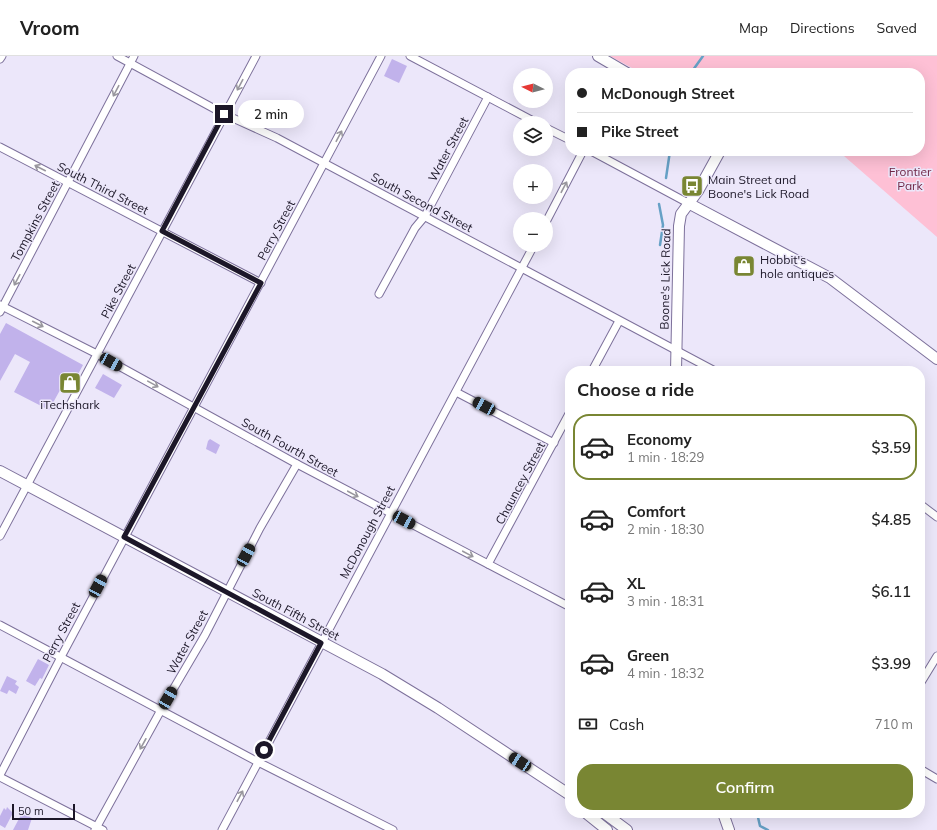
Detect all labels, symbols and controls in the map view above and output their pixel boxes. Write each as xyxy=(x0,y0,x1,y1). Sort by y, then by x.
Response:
text: Vroom xyxy=(20,16,80,40)
text: Map xyxy=(739,19,768,37)
text: Directions xyxy=(790,19,855,37)
text: Saved xyxy=(877,19,917,37)
north arrow xyxy=(513,68,553,108)
map controls xyxy=(513,68,553,252)
one-way arrow xyxy=(236,79,243,91)
one-way arrow xyxy=(112,84,119,96)
text: McDonough Street xyxy=(601,84,734,103)
callout: 2 min xyxy=(238,100,304,128)
route end xyxy=(215,105,233,123)
text: 2 min xyxy=(254,106,288,122)
street label: Water Street xyxy=(425,114,471,184)
button: layers xyxy=(513,116,553,156)
text: Pike Street xyxy=(601,122,679,141)
one-way arrow xyxy=(336,130,344,142)
street label: South Third Street xyxy=(55,158,151,218)
one-way arrow xyxy=(34,163,46,171)
button: + xyxy=(513,164,553,204)
park label: Frontier Park xyxy=(889,164,932,193)
street label: South Second Street xyxy=(369,169,475,235)
place label: Main Street and Boone's Lick Road xyxy=(708,172,809,201)
bus stop icon: Main Street and Boone's Lick Road xyxy=(679,173,705,199)
street label: Tompkins Street xyxy=(7,178,63,264)
one-way arrow xyxy=(561,181,568,193)
street label: Perry Street xyxy=(254,197,298,263)
button: − xyxy=(513,212,553,252)
street label: Boone's Lick Road xyxy=(657,228,673,330)
place label: Hobbit's hole antiques xyxy=(760,252,834,281)
shop icon: Hobbit's hole antiques xyxy=(731,253,757,279)
street label: Pike Street xyxy=(97,261,139,321)
one-way arrow xyxy=(12,274,20,286)
one-way arrow xyxy=(31,321,43,328)
car xyxy=(98,351,124,373)
shop icon: iTechshark xyxy=(57,370,83,396)
text: Choose a ride xyxy=(577,378,694,401)
one-way arrow xyxy=(146,381,158,389)
car xyxy=(471,395,497,417)
place label: iTechshark xyxy=(40,397,101,412)
street label: South Fourth Street xyxy=(239,414,341,480)
icon: car xyxy=(579,429,615,465)
text: Economy xyxy=(627,430,692,449)
text: $3.59 xyxy=(871,438,911,457)
street label: Chauncey Street xyxy=(492,439,548,527)
text: 1 min · 18:29 xyxy=(627,449,704,465)
street label: McDonough Street xyxy=(336,483,398,581)
one-way arrow xyxy=(347,490,359,498)
icon: car xyxy=(579,501,615,537)
text: Comfort xyxy=(627,502,685,521)
car xyxy=(391,509,417,531)
text: $4.85 xyxy=(871,510,911,529)
text: 2 min · 18:30 xyxy=(627,521,704,537)
car xyxy=(235,542,257,568)
one-way arrow xyxy=(462,551,474,558)
car xyxy=(87,573,109,599)
icon: car xyxy=(579,573,615,609)
text: XL xyxy=(627,574,645,593)
text: $6.11 xyxy=(871,582,911,601)
street label: South Fifth Street xyxy=(250,585,342,643)
text: 3 min · 18:31 xyxy=(627,593,704,609)
street label: Perry Street xyxy=(39,599,83,665)
street label: Water Street xyxy=(163,607,211,677)
icon: car xyxy=(579,645,615,681)
text: Green xyxy=(627,646,669,665)
text: $3.99 xyxy=(871,654,911,673)
text: 4 min · 18:32 xyxy=(627,665,704,681)
car xyxy=(157,685,179,711)
icon: cash xyxy=(577,713,599,735)
text: Cash xyxy=(609,715,644,734)
text: 710 m xyxy=(875,716,913,732)
one-way arrow xyxy=(138,738,146,750)
route start xyxy=(255,741,273,759)
car xyxy=(507,750,533,774)
button: Confirm xyxy=(577,764,913,810)
one-way arrow xyxy=(237,790,244,802)
scale bar xyxy=(12,802,75,821)
text: 50 m xyxy=(18,804,44,818)

